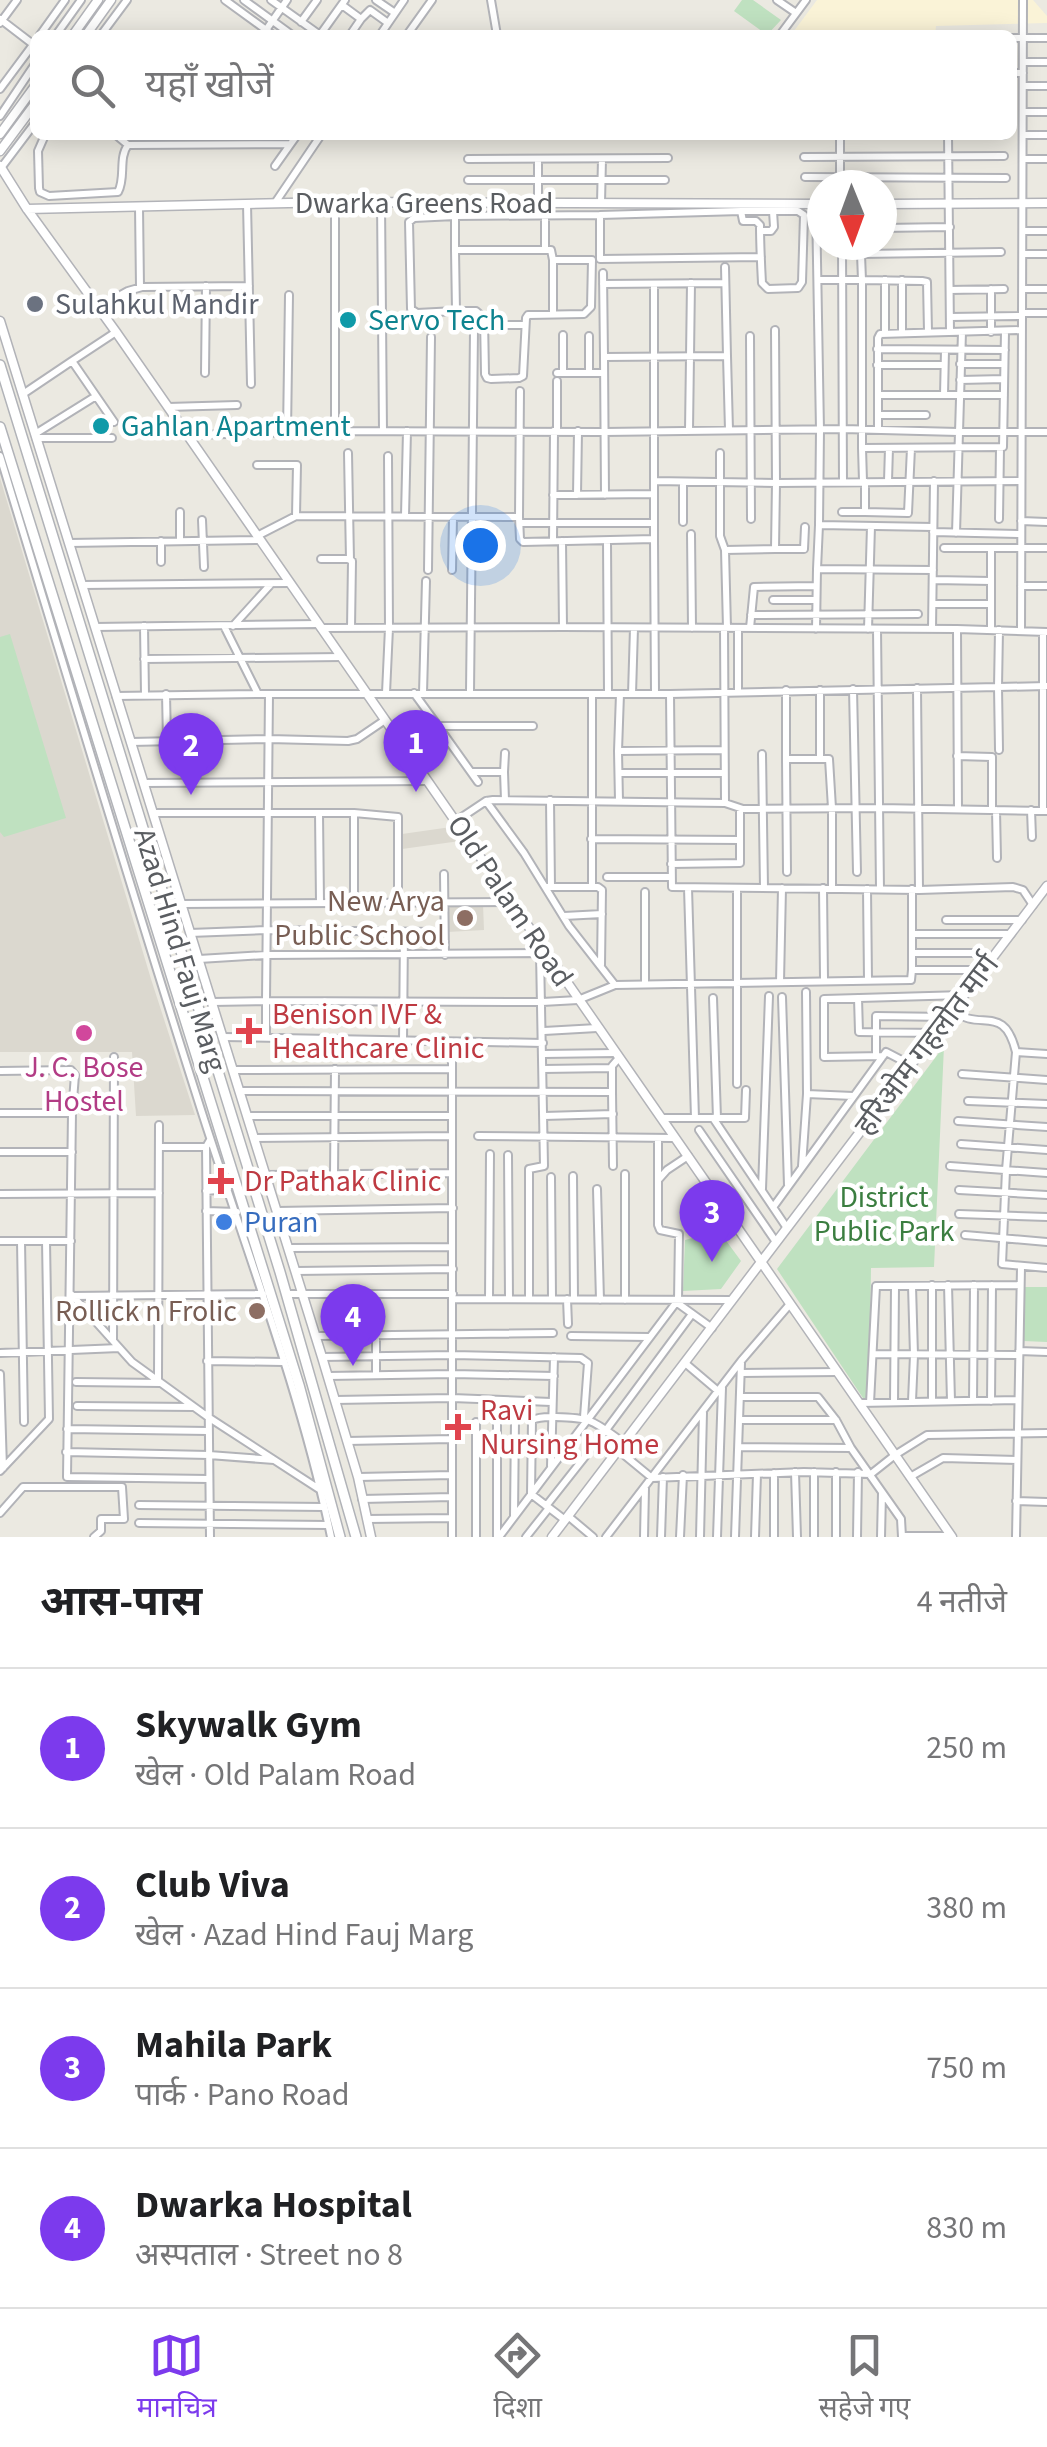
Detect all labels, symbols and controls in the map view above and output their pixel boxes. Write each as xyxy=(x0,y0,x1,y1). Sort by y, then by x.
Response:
search box xyxy=(30,30,1017,140)
icon: search xyxy=(65,58,120,113)
text: यहाँ खोजें xyxy=(145,58,274,112)
north arrow xyxy=(807,170,897,260)
street label: Dwarka Greens Road xyxy=(295,182,553,225)
place label: Sulahkul Mandir xyxy=(55,283,259,326)
marker: Sulahkul Mandir xyxy=(24,293,46,315)
place label: Servo Tech xyxy=(368,299,505,342)
marker: Servo Tech xyxy=(337,309,359,331)
place label: Gahlan Apartment xyxy=(121,405,351,448)
marker: Gahlan Apartment xyxy=(90,415,112,437)
your location xyxy=(455,520,506,571)
pin: 1 xyxy=(384,710,448,792)
pin: 2 xyxy=(158,712,224,795)
street label: Old Palam Road xyxy=(437,806,583,996)
street label: Azad Hind Fauj Marg xyxy=(122,823,238,1077)
place label: New Arya Public School xyxy=(274,880,445,957)
marker: New Arya Public School xyxy=(454,907,476,929)
street label: हरिओम गहलोत मार्ग xyxy=(844,944,1010,1145)
place label: Benison IVF & Healthcare Clinic xyxy=(272,993,484,1070)
marker: Benison IVF & Healthcare Clinic xyxy=(236,1018,262,1044)
marker: J. C. Bose Hostel xyxy=(73,1022,95,1044)
place label: J. C. Bose Hostel xyxy=(24,1046,144,1123)
place label: Dr Pathak Clinic xyxy=(244,1160,441,1203)
marker: Dr Pathak Clinic xyxy=(208,1168,234,1194)
park label: District Public Park xyxy=(814,1176,954,1253)
pin: 3 xyxy=(680,1180,744,1262)
place label: Puran xyxy=(244,1201,319,1244)
marker: Puran xyxy=(213,1211,235,1233)
pin: 4 xyxy=(320,1284,386,1366)
place label: Rollick n Frolic xyxy=(55,1290,237,1333)
marker: Rollick n Frolic xyxy=(246,1300,268,1322)
place label: Ravi Nursing Home xyxy=(480,1389,659,1466)
marker: Ravi Nursing Home xyxy=(445,1414,471,1440)
text: आस-पास xyxy=(40,1572,202,1632)
text: 4 नतीजे xyxy=(917,1579,1007,1625)
text: Skywalk Gym xyxy=(135,1698,362,1752)
text: 1 xyxy=(64,1725,81,1771)
text: 250 m xyxy=(926,1725,1007,1771)
text: खेल · Old Palam Road xyxy=(135,1752,416,1798)
text: Club Viva xyxy=(135,1858,290,1912)
text: 2 xyxy=(64,1885,81,1931)
text: 380 m xyxy=(926,1885,1007,1931)
text: खेल · Azad Hind Fauj Marg xyxy=(135,1912,473,1958)
text: Mahila Park xyxy=(135,2018,332,2072)
text: 3 xyxy=(64,2045,81,2091)
text: 750 m xyxy=(926,2045,1007,2091)
text: पार्क · Pano Road xyxy=(135,2072,350,2118)
text: Dwarka Hospital xyxy=(135,2178,412,2232)
text: 4 xyxy=(64,2205,81,2251)
text: 830 m xyxy=(926,2205,1007,2251)
text: अस्पताल · Street no 8 xyxy=(135,2232,403,2278)
tab: मानचित्र xyxy=(137,2328,217,2428)
tab: दिशा xyxy=(490,2328,545,2428)
tab: सहेजे गए xyxy=(819,2328,910,2428)

